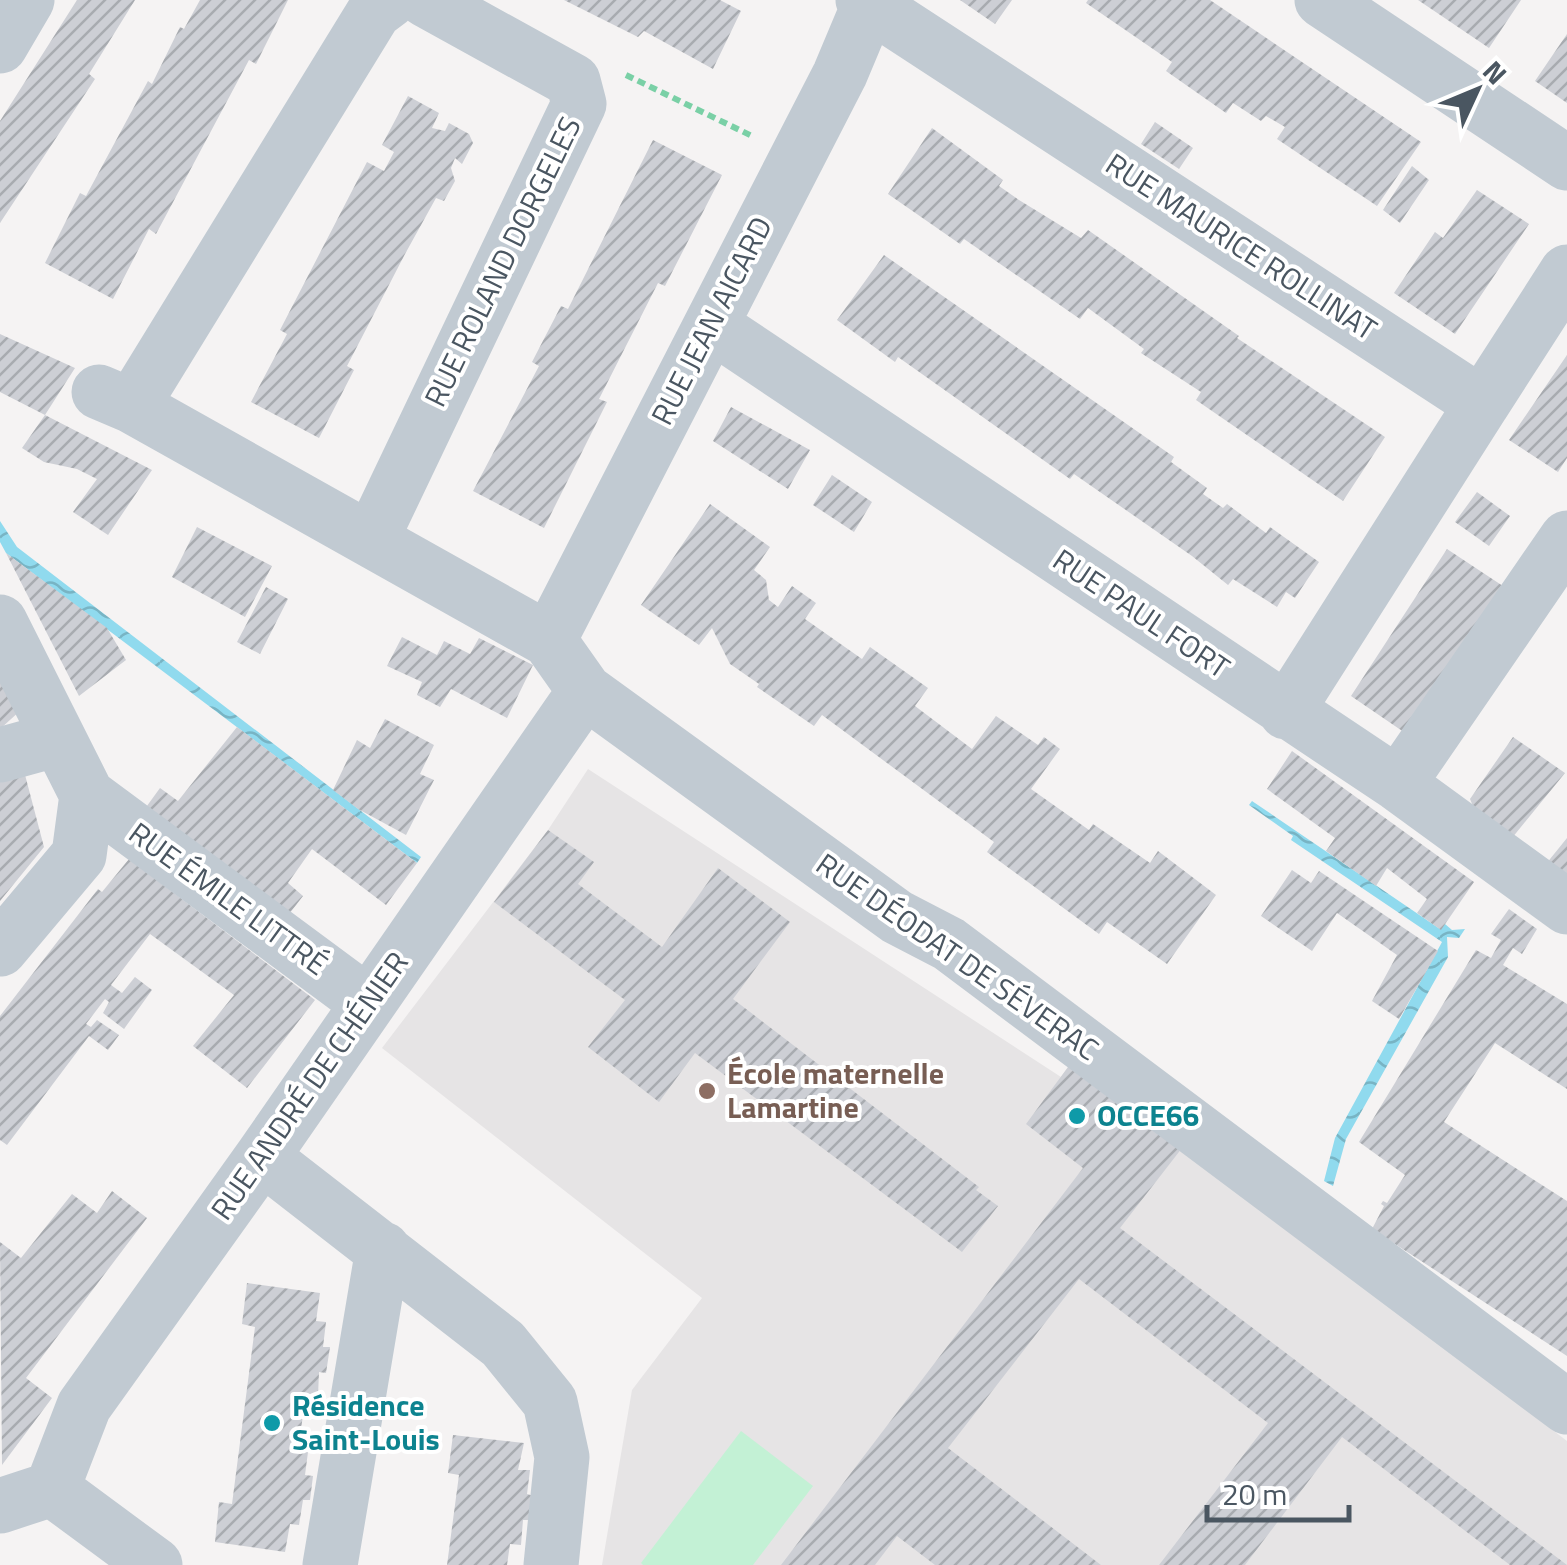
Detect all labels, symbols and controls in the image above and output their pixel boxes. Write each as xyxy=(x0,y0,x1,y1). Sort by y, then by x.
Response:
north arrow xyxy=(1427,40,1527,140)
text: N xyxy=(1473,50,1518,94)
street label: RUE ROLAND DORGELES xyxy=(412,109,592,414)
street label: RUE MAURICE ROLLINAT xyxy=(1097,141,1387,351)
street label: RUE JEAN AICARD xyxy=(639,208,783,433)
street label: RUE PAUL FORT xyxy=(1044,537,1240,690)
street label: RUE ÉMILE LITTRÉ xyxy=(120,810,338,986)
street label: RUE DÉODAT DE SÉVERAC xyxy=(807,841,1108,1071)
street label: RUE ANDRÉ DE CHÉNIER xyxy=(199,942,419,1229)
place label: École maternelle Lamartine xyxy=(727,1050,944,1130)
marker: École maternelle Lamartine xyxy=(696,1080,718,1102)
place label: OCCE66 xyxy=(1097,1092,1199,1138)
marker: OCCE66 xyxy=(1066,1105,1088,1127)
place label: Résidence Saint-Louis xyxy=(292,1382,440,1462)
marker: Résidence Saint-Louis xyxy=(261,1412,283,1434)
scale bar xyxy=(1207,1460,1350,1522)
text: 20 m xyxy=(1222,1471,1287,1517)

